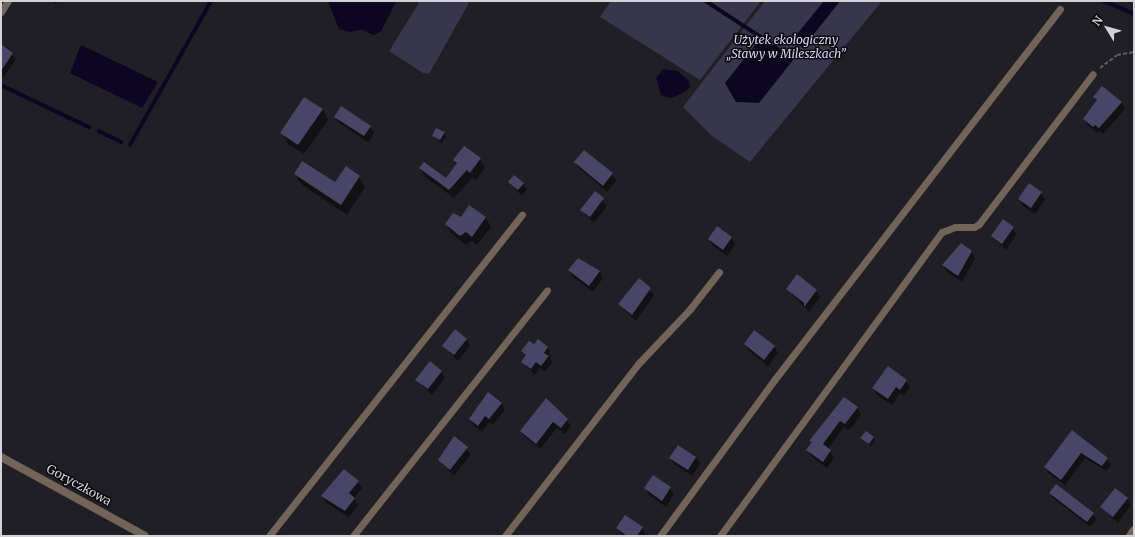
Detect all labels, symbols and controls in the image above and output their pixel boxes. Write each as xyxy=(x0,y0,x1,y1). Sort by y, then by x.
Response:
north arrow xyxy=(1087,8,1127,48)
text: N xyxy=(1089,13,1106,28)
park label: Użytek ekologiczny „Stawy w Mileszkach” xyxy=(726,33,846,61)
street label: Goryczkowa xyxy=(44,461,114,509)

